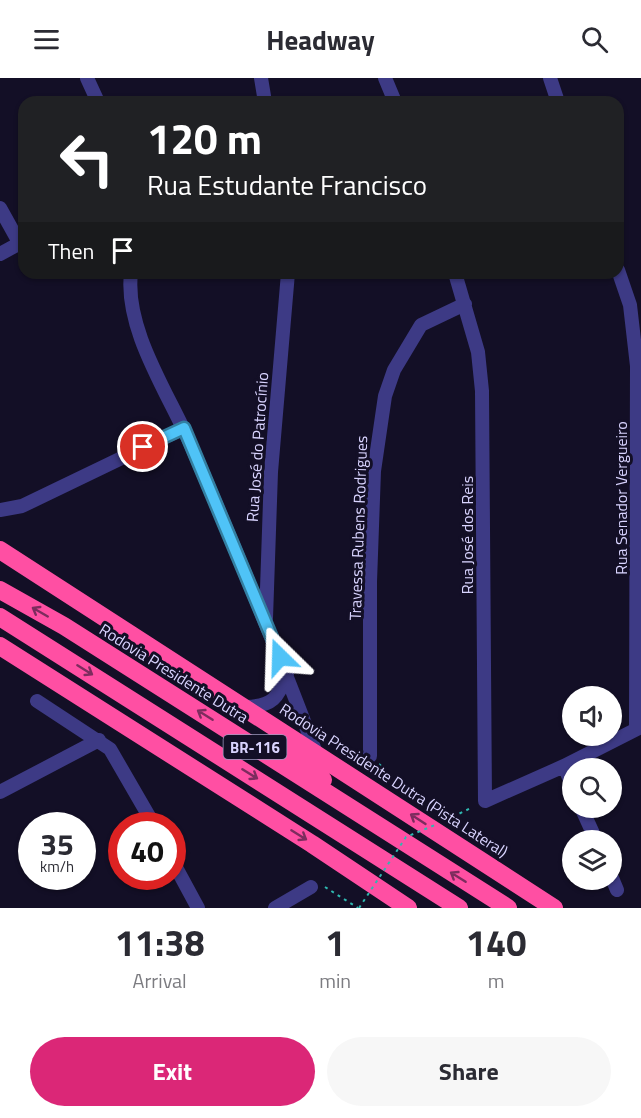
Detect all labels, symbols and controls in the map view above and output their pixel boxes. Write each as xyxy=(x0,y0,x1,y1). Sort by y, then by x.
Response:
text: Headway xyxy=(266,19,375,60)
icon: menu xyxy=(30,23,63,56)
icon: search xyxy=(578,23,611,56)
text: 120 m xyxy=(147,106,262,170)
icon: left xyxy=(48,120,126,198)
text: Rua Estudante Francisco xyxy=(147,164,427,205)
text: Then xyxy=(48,234,94,268)
icon: arrive xyxy=(106,234,139,267)
street label: Rua José do Patrocínio xyxy=(240,371,274,523)
pin xyxy=(117,421,168,472)
street label: Rua Senador Vergueiro xyxy=(609,421,633,575)
icon: arrive xyxy=(126,430,159,463)
street label: Travessa Rubens Rodrigues xyxy=(343,435,373,621)
street label: Rua José dos Reis xyxy=(455,476,479,594)
one-way arrow xyxy=(32,606,49,618)
street label: Rodovia Presidente Dutra xyxy=(95,617,253,729)
position arrow xyxy=(248,625,312,689)
one-way arrow xyxy=(77,663,94,676)
map controls xyxy=(562,686,622,890)
button: sound xyxy=(562,686,622,746)
street label: Rodovia Presidente Dutra (Pista Lateral) xyxy=(275,697,513,863)
one-way arrow xyxy=(197,709,214,722)
road number: BR-116 xyxy=(224,735,286,759)
button: search xyxy=(562,758,622,818)
one-way arrow xyxy=(241,769,258,781)
speed limit sign: 40 xyxy=(108,812,186,890)
one-way arrow xyxy=(409,812,426,825)
text: 35 xyxy=(40,821,74,867)
one-way arrow xyxy=(290,829,307,842)
button: layers xyxy=(562,830,622,890)
text: km/h xyxy=(40,855,74,878)
one-way arrow xyxy=(450,870,467,882)
text: 11:38 xyxy=(115,915,205,970)
text: 1 xyxy=(325,915,345,970)
text: 140 xyxy=(466,915,526,970)
text: Arrival xyxy=(133,965,187,996)
text: min xyxy=(319,965,351,996)
text: m xyxy=(488,965,504,996)
button: Exit xyxy=(30,1037,315,1106)
button: Share xyxy=(327,1037,611,1106)

